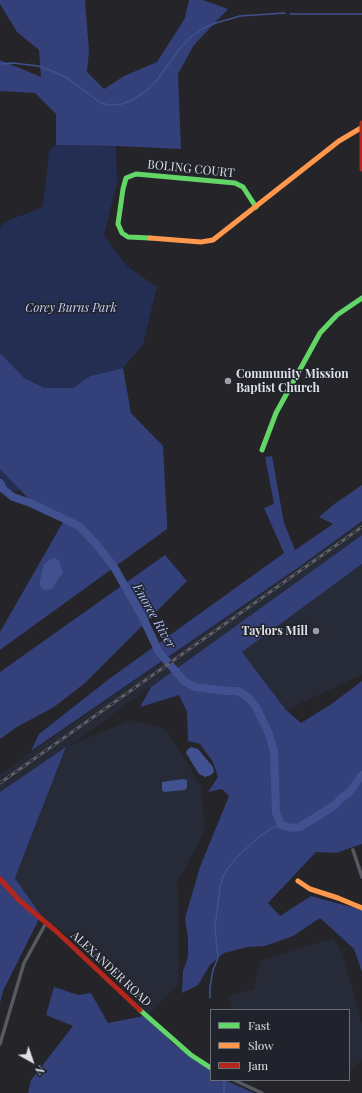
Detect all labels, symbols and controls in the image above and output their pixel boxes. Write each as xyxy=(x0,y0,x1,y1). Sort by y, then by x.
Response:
street label: BOLING COURT xyxy=(147,157,235,181)
park label: Corey Burns Park xyxy=(25,301,117,315)
place label: Community Mission Baptist Church xyxy=(236,367,349,395)
marker: Community Mission Baptist Church xyxy=(223,376,233,386)
water label: Enoree River xyxy=(129,581,179,651)
place label: Taylors Mill xyxy=(242,624,308,638)
marker: Taylors Mill xyxy=(311,626,321,636)
street label: ALEXANDER ROAD xyxy=(68,928,154,1010)
legend xyxy=(210,1009,350,1081)
text: Fast xyxy=(248,1017,270,1033)
text: Slow xyxy=(248,1037,274,1053)
north arrow xyxy=(12,1041,52,1081)
text: Jam xyxy=(248,1057,268,1073)
text: N xyxy=(32,1062,48,1079)

